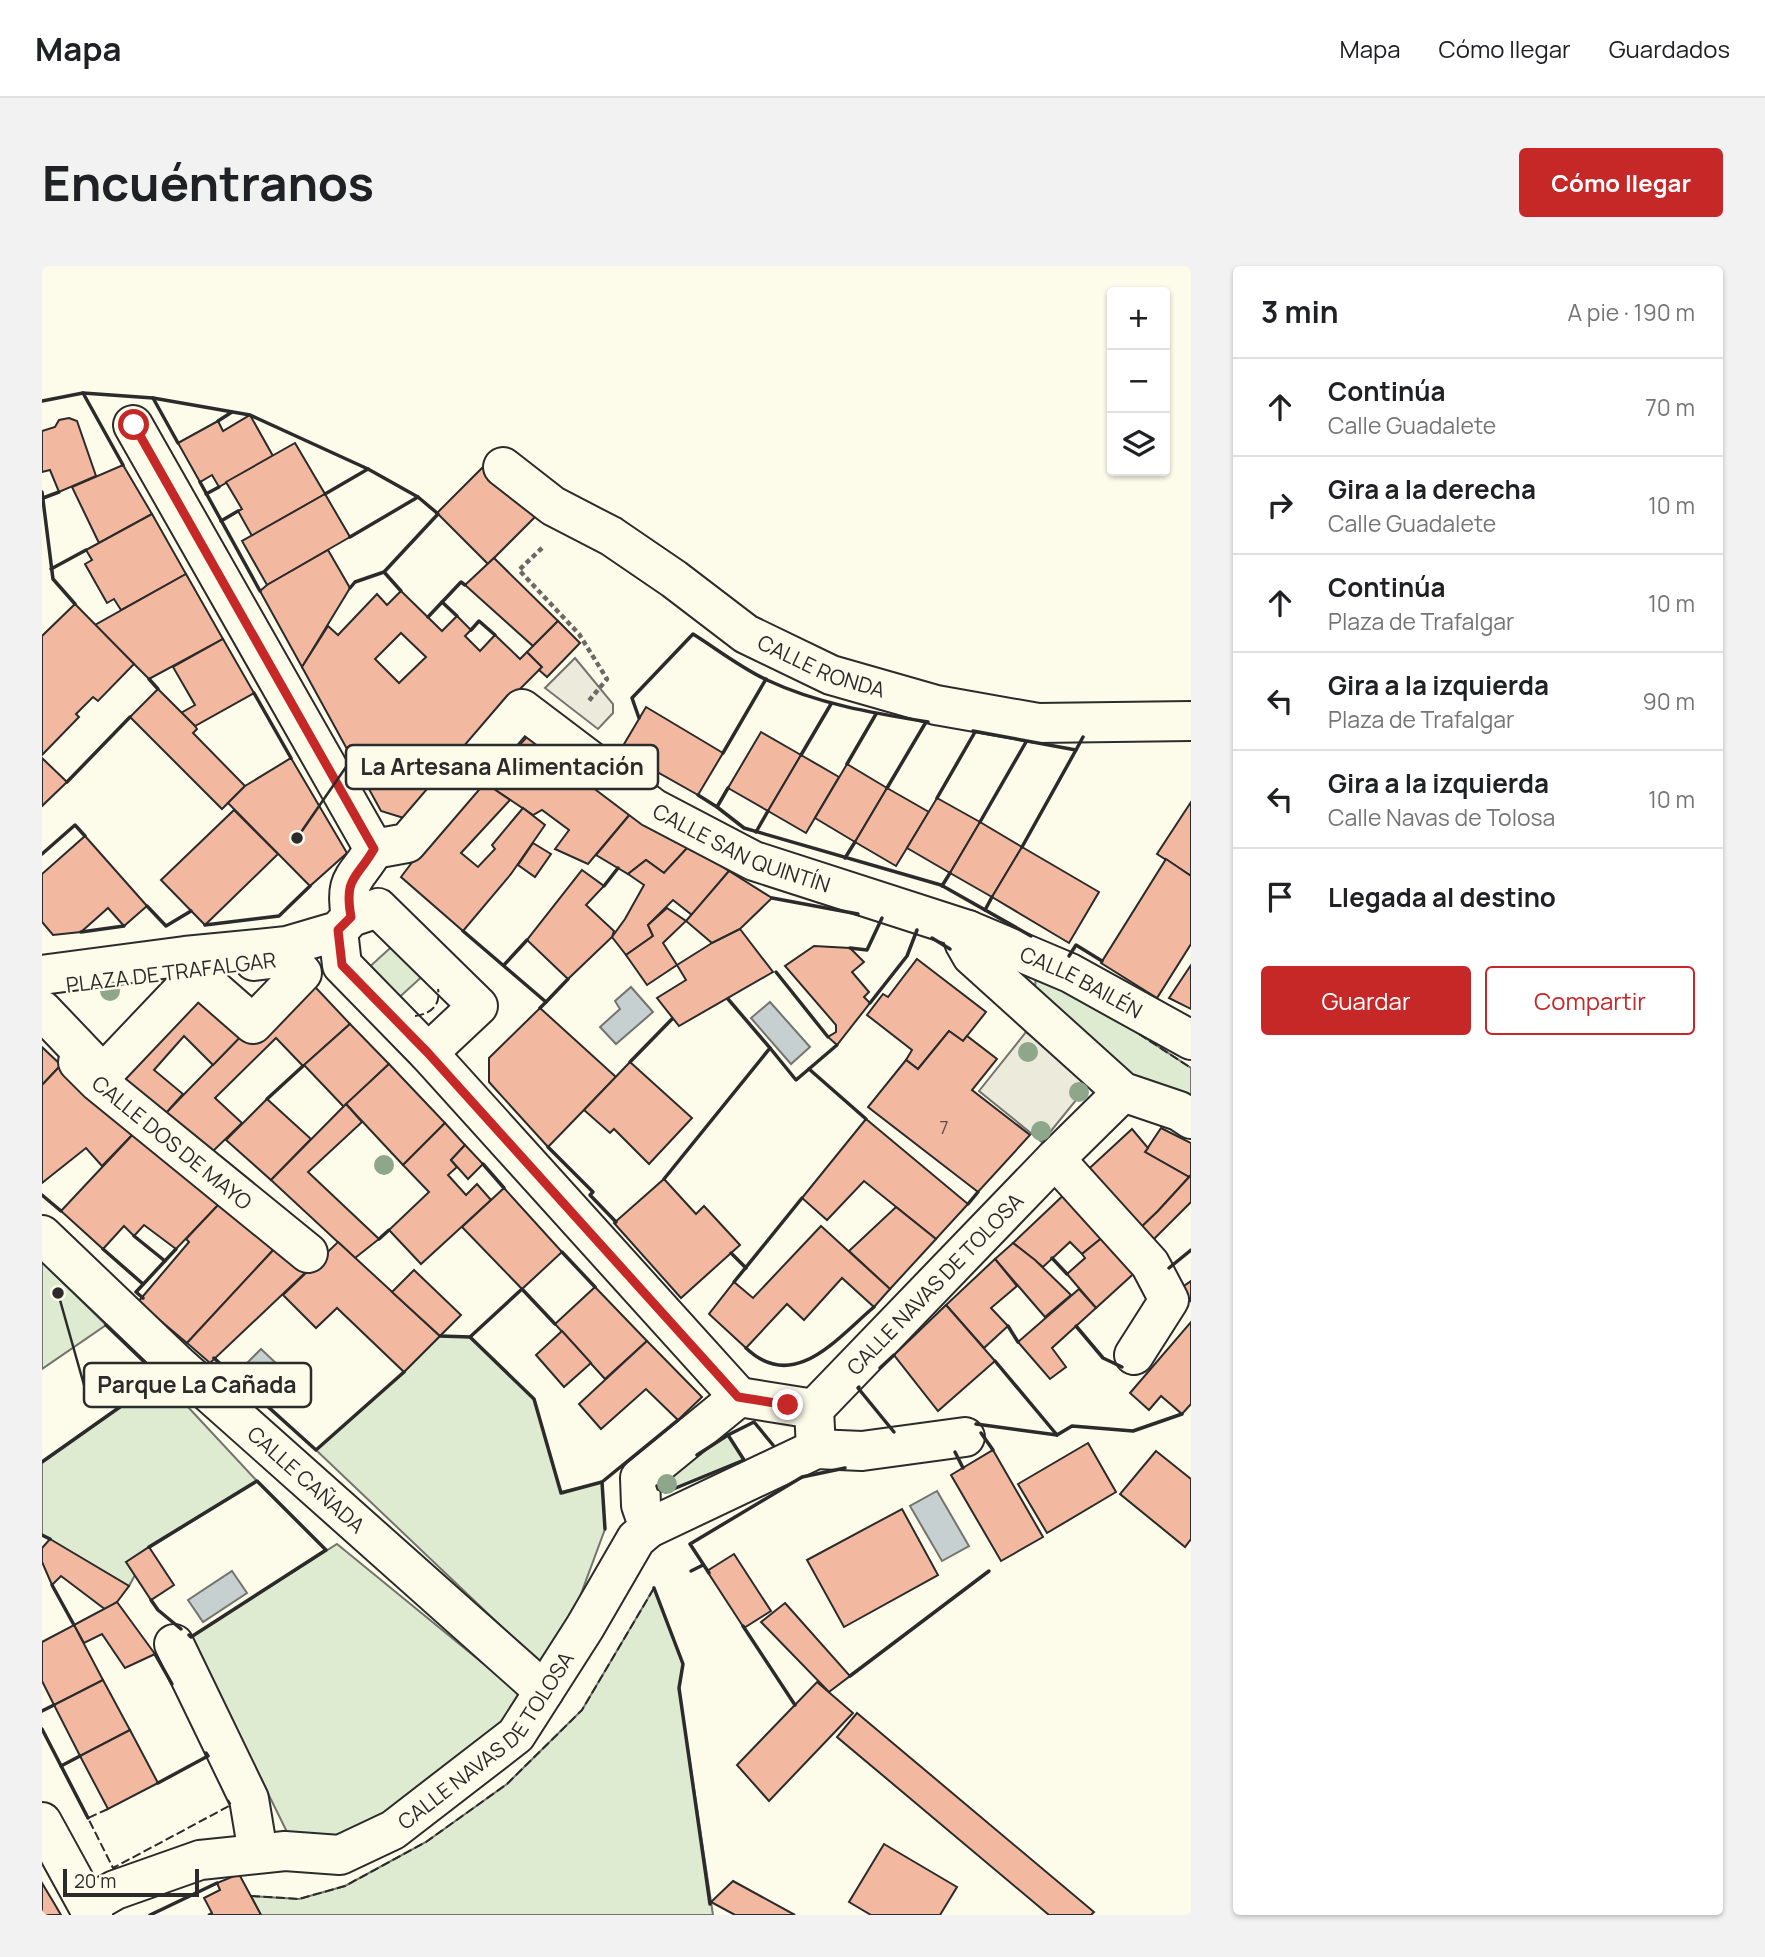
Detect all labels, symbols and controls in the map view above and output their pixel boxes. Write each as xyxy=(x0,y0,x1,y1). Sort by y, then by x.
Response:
text: Mapa xyxy=(35,26,122,71)
text: Mapa xyxy=(1340,32,1401,65)
text: Cómo llegar xyxy=(1439,32,1571,65)
text: Guardados xyxy=(1609,32,1730,65)
button: Cómo llegar xyxy=(1519,148,1723,217)
text: Encuéntranos xyxy=(42,149,374,216)
map controls xyxy=(1107,287,1170,476)
button: + xyxy=(1107,287,1170,350)
text: 3 min xyxy=(1261,291,1339,332)
text: A pie · 190 m xyxy=(1568,296,1695,328)
button: − xyxy=(1107,350,1170,413)
text: Continúa xyxy=(1328,373,1446,409)
icon: ahead xyxy=(1261,388,1299,426)
text: 70 m xyxy=(1645,391,1695,423)
route start xyxy=(118,409,149,440)
text: Calle Guadalete xyxy=(1328,409,1496,441)
button: layers xyxy=(1107,413,1170,476)
text: Gira a la derecha xyxy=(1328,471,1536,507)
icon: right xyxy=(1261,486,1299,524)
text: 10 m xyxy=(1648,489,1695,521)
text: Calle Guadalete xyxy=(1328,507,1496,539)
text: Continúa xyxy=(1328,569,1446,605)
icon: ahead xyxy=(1261,584,1299,622)
text: 10 m xyxy=(1648,587,1695,619)
text: Plaza de Trafalgar xyxy=(1328,605,1514,637)
street label: CALLE RONDA xyxy=(753,628,888,704)
text: Gira a la izquierda xyxy=(1328,667,1549,703)
icon: left xyxy=(1261,682,1299,720)
text: 90 m xyxy=(1643,685,1695,717)
text: Plaza de Trafalgar xyxy=(1328,703,1514,735)
callout: La Artesana Alimentación xyxy=(346,745,658,789)
text: La Artesana Alimentación xyxy=(360,750,644,782)
text: Gira a la izquierda xyxy=(1328,765,1549,801)
icon: left xyxy=(1261,780,1299,818)
text: 10 m xyxy=(1648,783,1695,815)
street label: CALLE SAN QUINTÍN xyxy=(648,797,834,899)
text: Calle Navas de Tolosa xyxy=(1328,801,1555,833)
icon: arrive xyxy=(1261,878,1299,916)
text: Llegada al destino xyxy=(1328,879,1556,915)
street label: CALLE BAILÉN xyxy=(1016,940,1148,1024)
street label: PLAZA DE TRAFALGAR xyxy=(64,945,278,999)
button: Guardar xyxy=(1261,966,1471,1035)
button: Compartir xyxy=(1485,966,1695,1035)
street label: CALLE DOS DE MAYO xyxy=(87,1069,258,1216)
house number: 7 xyxy=(939,1115,949,1139)
street label: CALLE NAVAS DE TOLOSA xyxy=(840,1187,1029,1381)
callout: Parque La Cañada xyxy=(84,1363,311,1407)
text: Parque La Cañada xyxy=(97,1368,297,1400)
route end xyxy=(772,1389,803,1420)
street label: CALLE CAÑADA xyxy=(242,1420,371,1539)
street label: CALLE NAVAS DE TOLOSA xyxy=(392,1646,580,1835)
scale bar xyxy=(63,1866,200,1898)
text: 20 m xyxy=(74,1868,116,1894)

